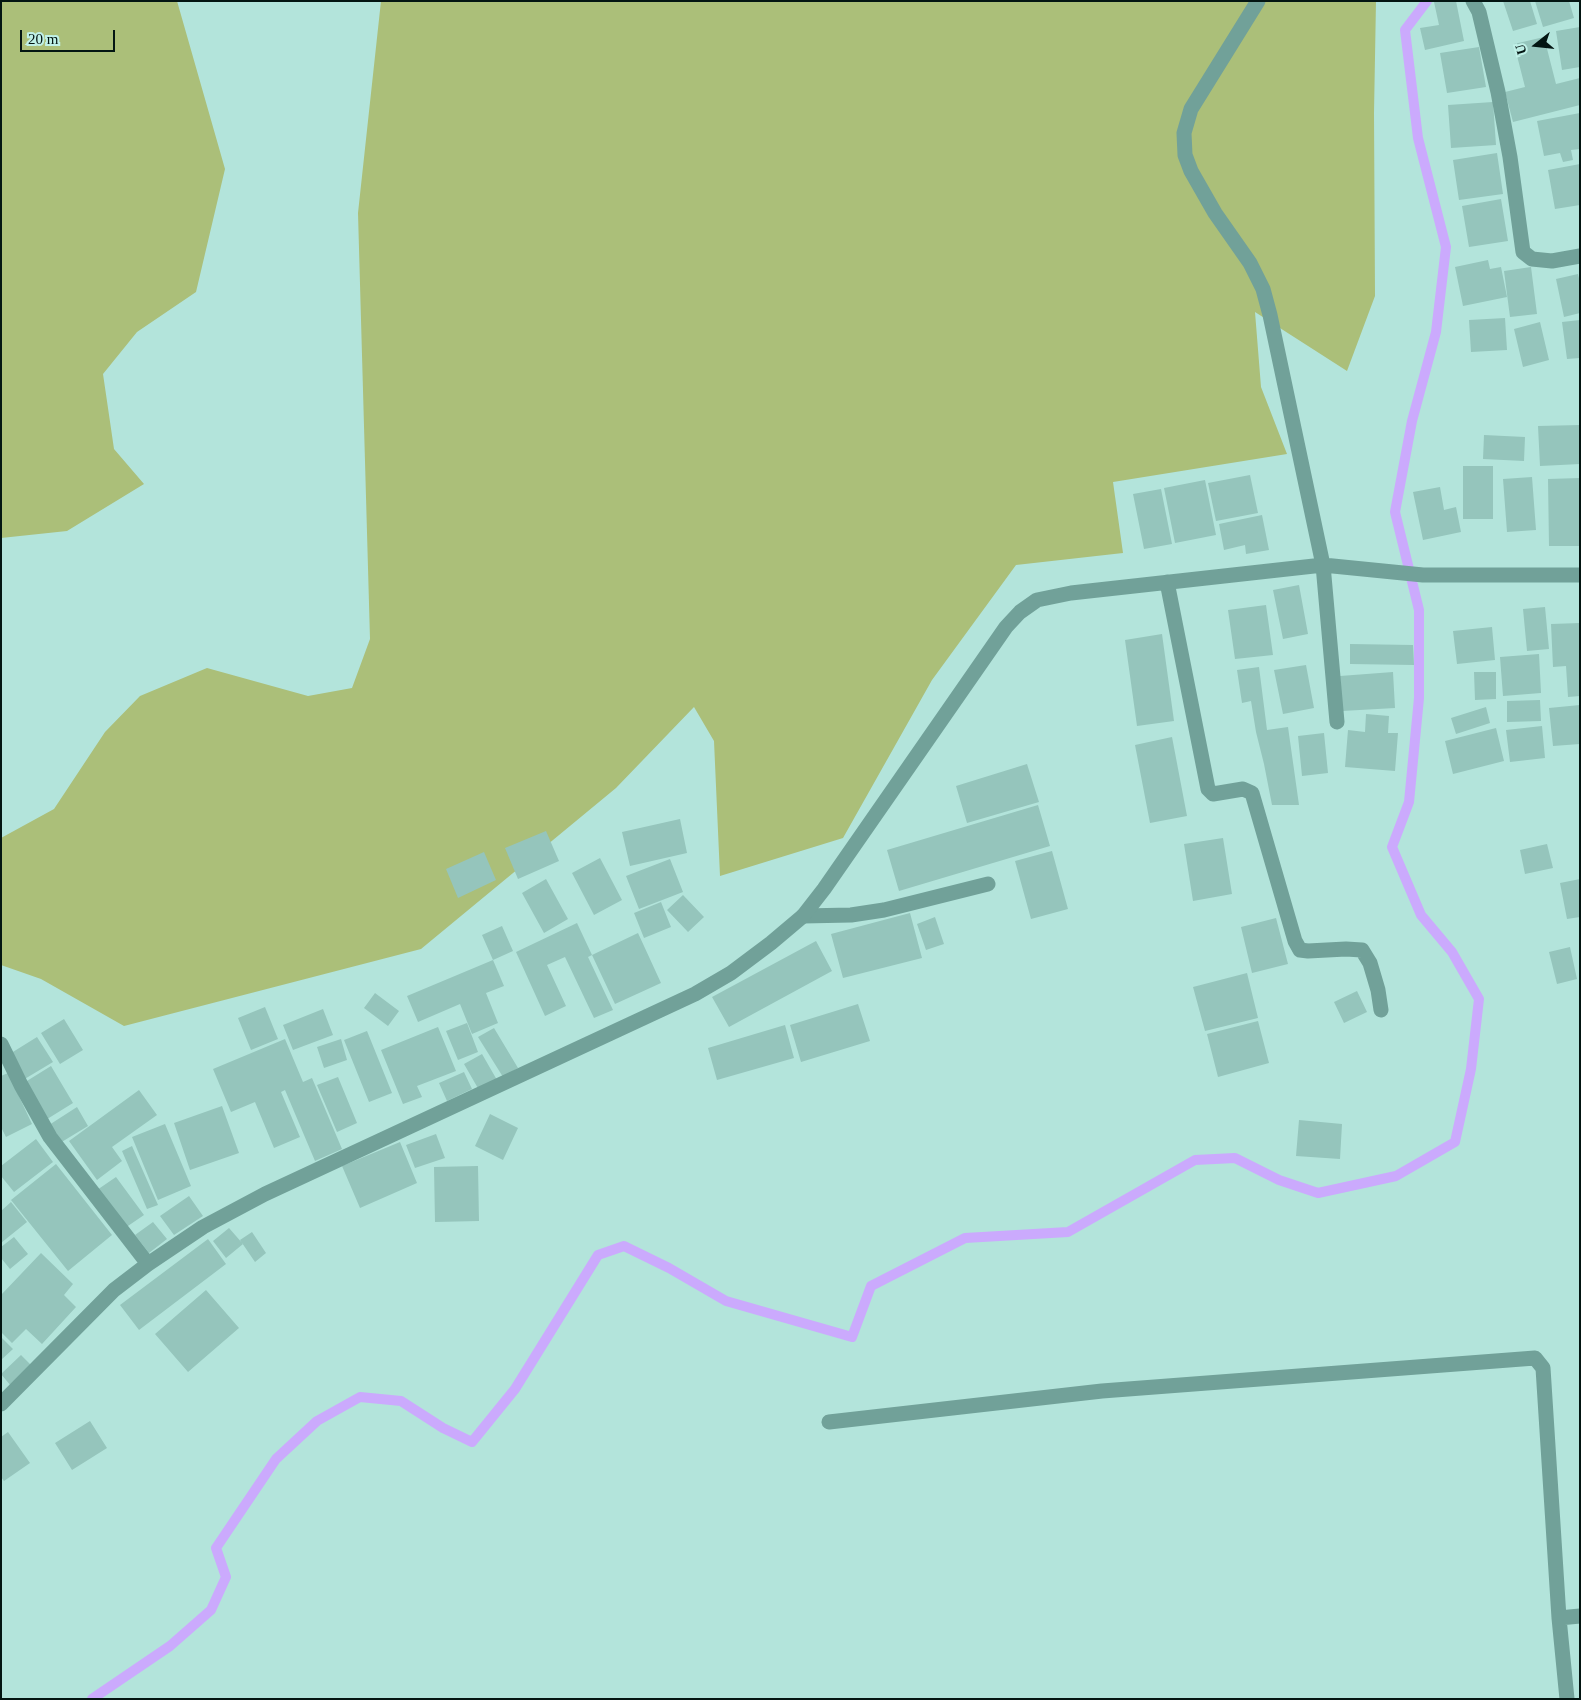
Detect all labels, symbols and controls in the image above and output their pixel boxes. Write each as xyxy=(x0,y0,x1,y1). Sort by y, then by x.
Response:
scale bar xyxy=(22,20,118,52)
north arrow xyxy=(1511,20,1561,70)
text: 20 m xyxy=(28,31,58,47)
text: U xyxy=(1512,42,1530,56)

